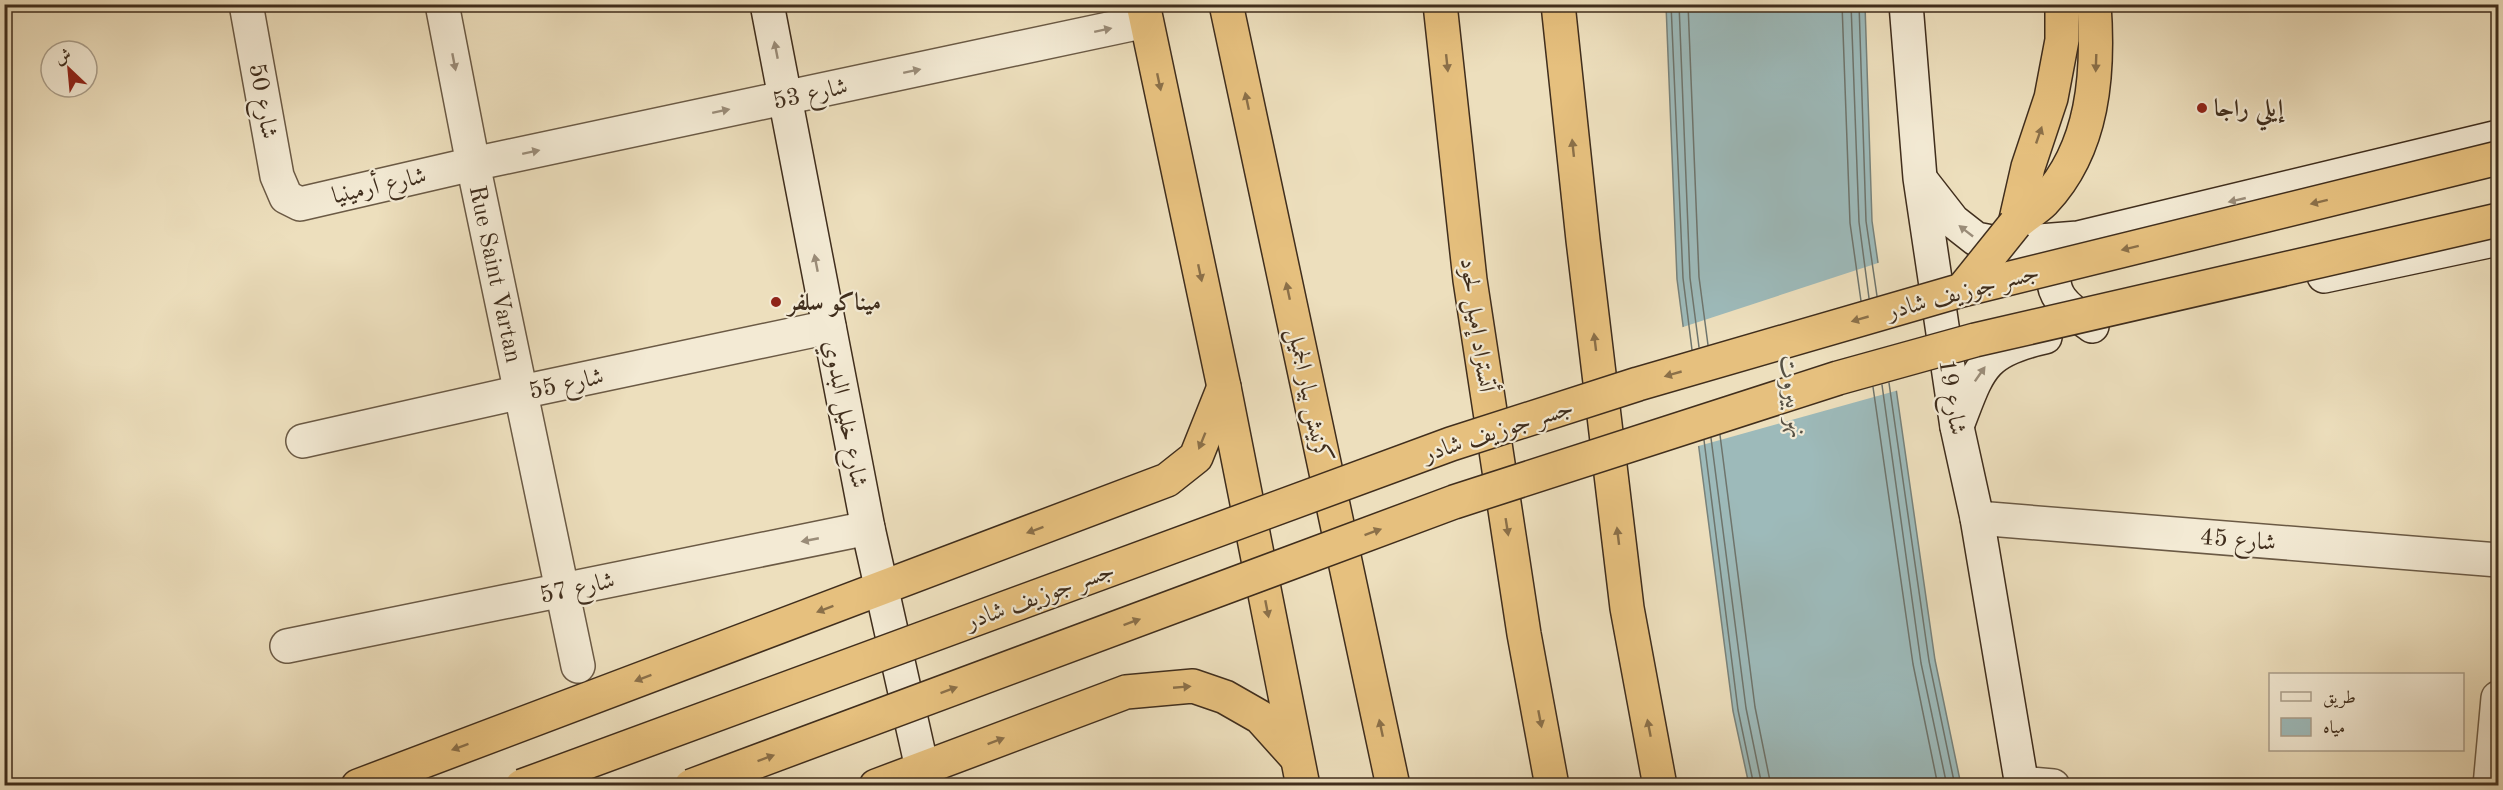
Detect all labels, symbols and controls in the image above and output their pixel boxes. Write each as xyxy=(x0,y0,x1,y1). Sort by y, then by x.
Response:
one-way arrow xyxy=(1094,25,1112,35)
north arrow xyxy=(39,39,99,99)
one-way arrow xyxy=(771,41,780,60)
text: ش xyxy=(53,47,74,68)
one-way arrow xyxy=(450,53,459,72)
one-way arrow xyxy=(1442,53,1452,72)
one-way arrow xyxy=(2091,53,2101,72)
street label: شارع 50 xyxy=(238,62,280,142)
one-way arrow xyxy=(903,66,922,75)
one-way arrow xyxy=(1155,73,1164,92)
street label: شارع 53 xyxy=(771,75,851,120)
one-way arrow xyxy=(1242,91,1251,110)
place label: إيلي راجا xyxy=(2214,97,2285,131)
marker: إيلي راجا xyxy=(2195,101,2209,115)
one-way arrow xyxy=(712,106,731,116)
one-way arrow xyxy=(2035,126,2044,144)
one-way arrow xyxy=(1568,139,1578,158)
one-way arrow xyxy=(521,146,540,156)
street label: شارع أرمينيا xyxy=(328,158,430,215)
street label: Rue Saint Vartan xyxy=(464,184,525,365)
one-way arrow xyxy=(2228,195,2247,205)
one-way arrow xyxy=(2310,197,2329,207)
one-way arrow xyxy=(1959,226,1974,238)
one-way arrow xyxy=(2121,244,2139,254)
one-way arrow xyxy=(811,253,820,272)
street label: أتستراد إميل لحود xyxy=(1452,256,1504,395)
street label: جسر جوزيف شادر xyxy=(1883,261,2043,327)
one-way arrow xyxy=(1195,264,1205,282)
one-way arrow xyxy=(1282,282,1292,300)
place label: ميناكو سلفر xyxy=(785,291,881,317)
marker: ميناكو سلفر xyxy=(769,295,783,309)
one-way arrow xyxy=(1851,315,1869,324)
street label: كرنيش بيار الجميل xyxy=(1279,325,1337,465)
one-way arrow xyxy=(1590,332,1600,351)
street label: شارع خليل البدوي xyxy=(812,338,870,492)
water label: نهر بيروت xyxy=(1771,354,1811,441)
street label: شارع 19 xyxy=(1927,358,1969,438)
street label: شارع 55 xyxy=(527,365,607,410)
one-way arrow xyxy=(1974,366,1986,382)
one-way arrow xyxy=(1664,370,1682,379)
street label: جسر جوزيف شادر xyxy=(1419,396,1577,470)
one-way arrow xyxy=(1197,433,1207,451)
one-way arrow xyxy=(1503,517,1512,536)
one-way arrow xyxy=(1026,526,1044,536)
one-way arrow xyxy=(1613,526,1623,545)
street label: شارع 45 xyxy=(2198,526,2277,562)
one-way arrow xyxy=(1365,527,1383,537)
one-way arrow xyxy=(801,536,820,545)
street label: جسر جوزيف شادر xyxy=(961,559,1119,637)
street label: شارع 57 xyxy=(538,569,618,614)
one-way arrow xyxy=(1263,600,1272,619)
one-way arrow xyxy=(816,605,834,614)
one-way arrow xyxy=(1123,617,1141,627)
legend xyxy=(2269,673,2464,751)
one-way arrow xyxy=(634,674,652,684)
one-way arrow xyxy=(1173,682,1192,692)
one-way arrow xyxy=(940,685,958,694)
text: طريق xyxy=(2323,689,2356,709)
one-way arrow xyxy=(1536,710,1545,729)
one-way arrow xyxy=(1644,718,1653,737)
one-way arrow xyxy=(1376,719,1385,738)
text: مياه xyxy=(2323,719,2345,737)
one-way arrow xyxy=(987,735,1005,745)
one-way arrow xyxy=(451,742,469,752)
one-way arrow xyxy=(757,752,775,762)

